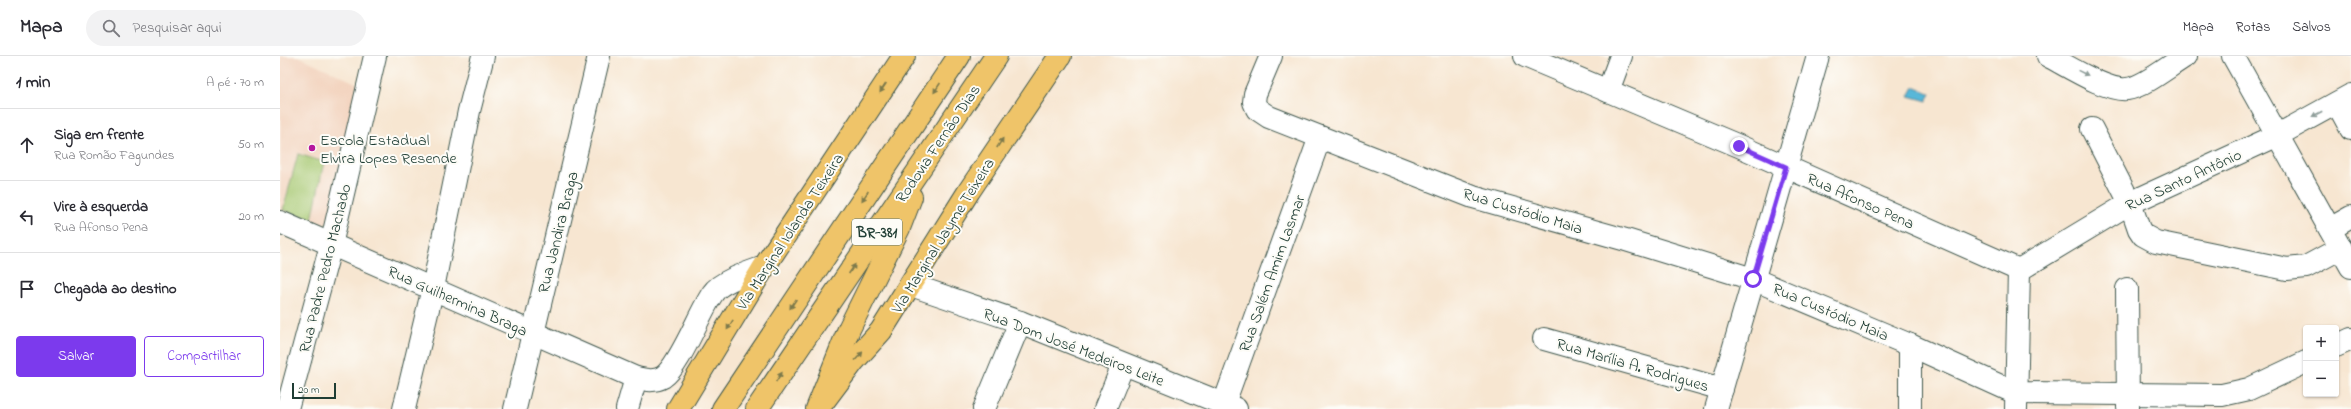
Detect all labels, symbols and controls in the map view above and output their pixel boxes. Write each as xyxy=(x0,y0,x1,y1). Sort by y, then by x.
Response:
search box xyxy=(86,10,366,46)
text: Mapa xyxy=(20,14,62,41)
icon: search xyxy=(100,17,122,39)
text: Pesquisar aqui xyxy=(132,17,222,39)
text: Mapa xyxy=(2183,17,2214,38)
text: Rotas xyxy=(2236,17,2270,38)
text: Salvos xyxy=(2292,17,2331,38)
text: 1 min xyxy=(16,70,50,95)
one-way arrow xyxy=(2077,70,2088,76)
text: A pé · 70 m xyxy=(206,73,264,92)
street label: Rodovia Fernão Dias xyxy=(890,80,987,208)
one-way arrow xyxy=(879,83,886,94)
one-way arrow xyxy=(933,83,941,93)
one-way arrow xyxy=(2311,111,2323,117)
text: Siga em frente xyxy=(54,124,144,146)
place label: Escola Estadual Elvira Lopes Resende xyxy=(320,129,458,171)
icon: ahead xyxy=(16,134,38,156)
text: 50 m xyxy=(238,135,264,154)
route end xyxy=(1730,137,1748,155)
one-way arrow xyxy=(996,138,1004,148)
marker: Escola Estadual Elvira Lopes Resende xyxy=(307,143,317,153)
street label: Rua Santo Antônio xyxy=(2122,143,2246,218)
text: Rua Romão Fagundes xyxy=(54,146,174,165)
street label: Via Marginal Iolanda Teixeira xyxy=(730,149,851,316)
street label: Via Marginal Jayme Teixeira xyxy=(885,154,1001,319)
street label: Rua Afonso Pena xyxy=(1803,167,1918,236)
street label: Rua Jandira Braga xyxy=(532,169,586,296)
street label: Rua Padre Pedro Machado xyxy=(293,181,359,356)
street label: Rua Custódio Maia xyxy=(1459,182,1585,242)
one-way arrow xyxy=(862,191,869,202)
street label: Rua Salém Amim Lasmar xyxy=(1233,192,1313,356)
text: Vire à esquerda xyxy=(54,196,148,218)
icon: left xyxy=(16,206,38,228)
text: 20 m xyxy=(239,207,264,226)
text: Rua Afonso Pena xyxy=(54,218,148,237)
road number: BR-381 xyxy=(852,219,902,245)
street label: Rua Guilhermina Braga xyxy=(383,260,531,344)
one-way arrow xyxy=(848,264,856,274)
route start xyxy=(1744,270,1762,288)
street label: Rua Custódio Maia xyxy=(1768,277,1892,348)
icon: arrive xyxy=(16,278,38,300)
text: Chegada ao destino xyxy=(54,278,177,300)
one-way arrow xyxy=(789,299,797,310)
street label: Rua Dom José Medeiros Leite xyxy=(979,302,1168,394)
one-way arrow xyxy=(726,319,733,331)
map controls xyxy=(2303,325,2339,397)
button: + xyxy=(2303,325,2339,361)
street label: Rua Marília A. Rodrigues xyxy=(1553,333,1712,399)
button: Salvar xyxy=(16,336,136,377)
button: Compartilhar xyxy=(144,336,264,377)
one-way arrow xyxy=(854,351,863,361)
button: − xyxy=(2303,361,2339,397)
one-way arrow xyxy=(775,372,783,382)
scale bar xyxy=(292,381,336,400)
text: 20 m xyxy=(298,382,320,398)

